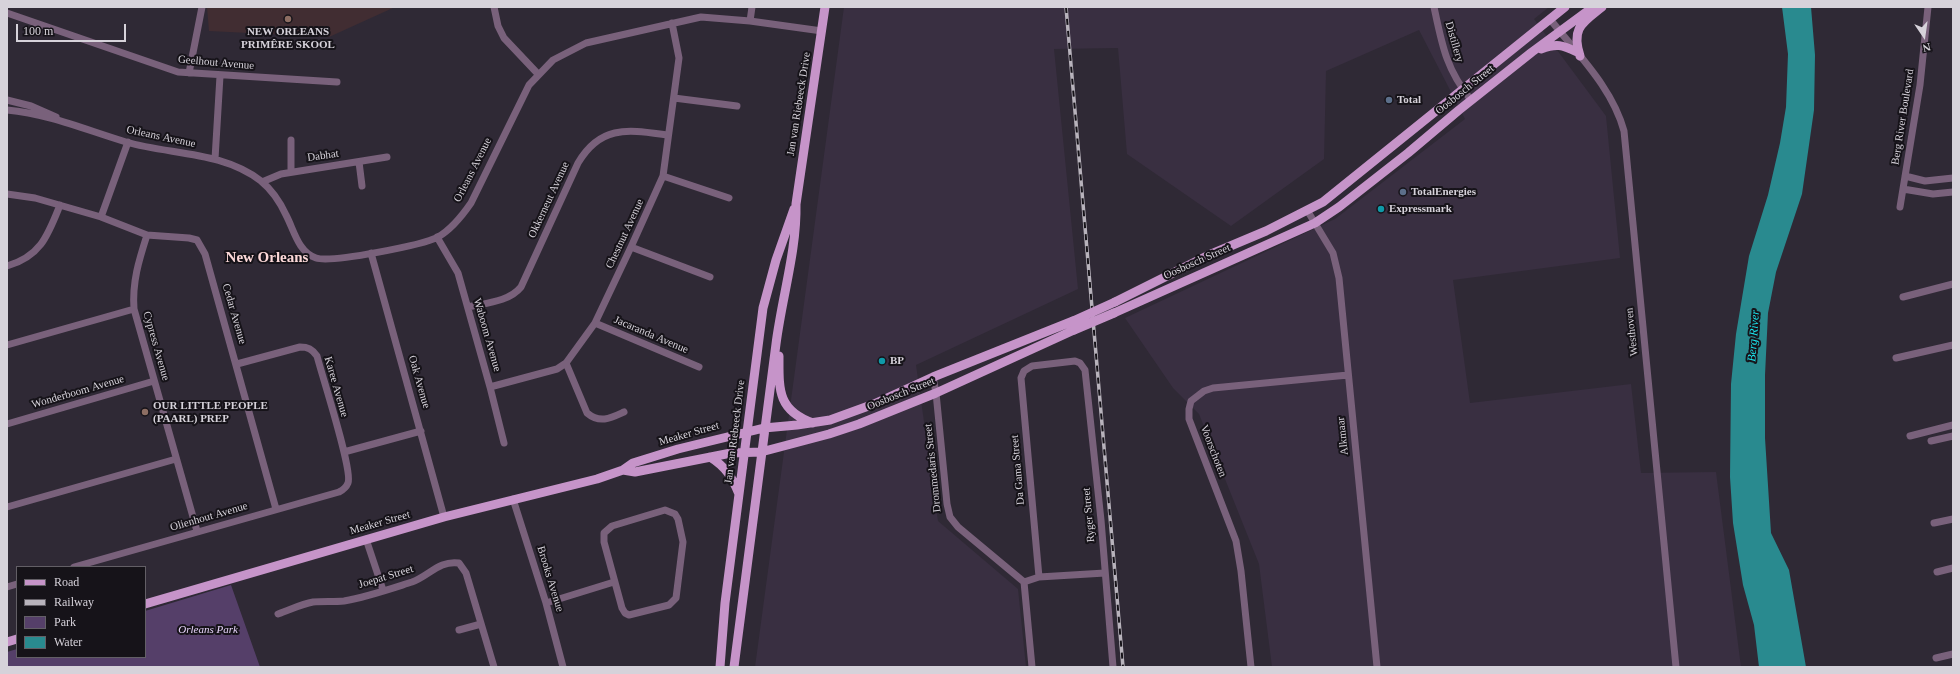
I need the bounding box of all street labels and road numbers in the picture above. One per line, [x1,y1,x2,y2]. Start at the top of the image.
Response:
street label: Distillery [1442,20,1466,64]
street label: Jan van Riebeeck Drive [784,51,814,157]
street label: Geelhout Avenue [177,53,255,73]
street label: Oosbosch Street [1433,62,1497,118]
street label: Berg River Boulevard [1889,68,1917,166]
street label: Orleans Avenue [125,123,197,151]
street label: Orleans Avenue [451,136,495,204]
street label: Dabhat [306,147,340,165]
street label: Okkerneut Avenue [526,160,572,240]
street label: Chestnut Avenue [603,197,647,271]
street label: Oosbosch Street [1162,241,1232,283]
street label: Cedar Avenue [219,282,249,346]
street label: Waboom Avenue [470,297,504,373]
street label: Westhoven [1623,307,1641,357]
street label: Cypress Avenue [140,310,172,382]
street label: Jacaranda Avenue [612,313,690,357]
street label: Oak Avenue [405,354,433,410]
street label: Karee Avenue [321,355,351,419]
street label: Wonderboom Avenue [30,372,126,412]
street label: Oosbosch Street [865,374,937,414]
street label: Jan van Riebeeck Drive [722,379,748,485]
street label: Alkmaar [1334,416,1352,456]
street label: Meaker Street [657,419,721,449]
street label: Drommedaris Street [922,423,944,513]
street label: Voorschoten [1197,423,1229,479]
street label: Da Gama Street [1008,434,1028,506]
street label: Ryger Street [1080,487,1098,543]
street label: Olienhout Avenue [169,500,249,534]
street label: Meaker Street [348,508,412,538]
street label: Brooks Avenue [534,545,566,613]
street label: Joepat Street [357,562,415,592]

